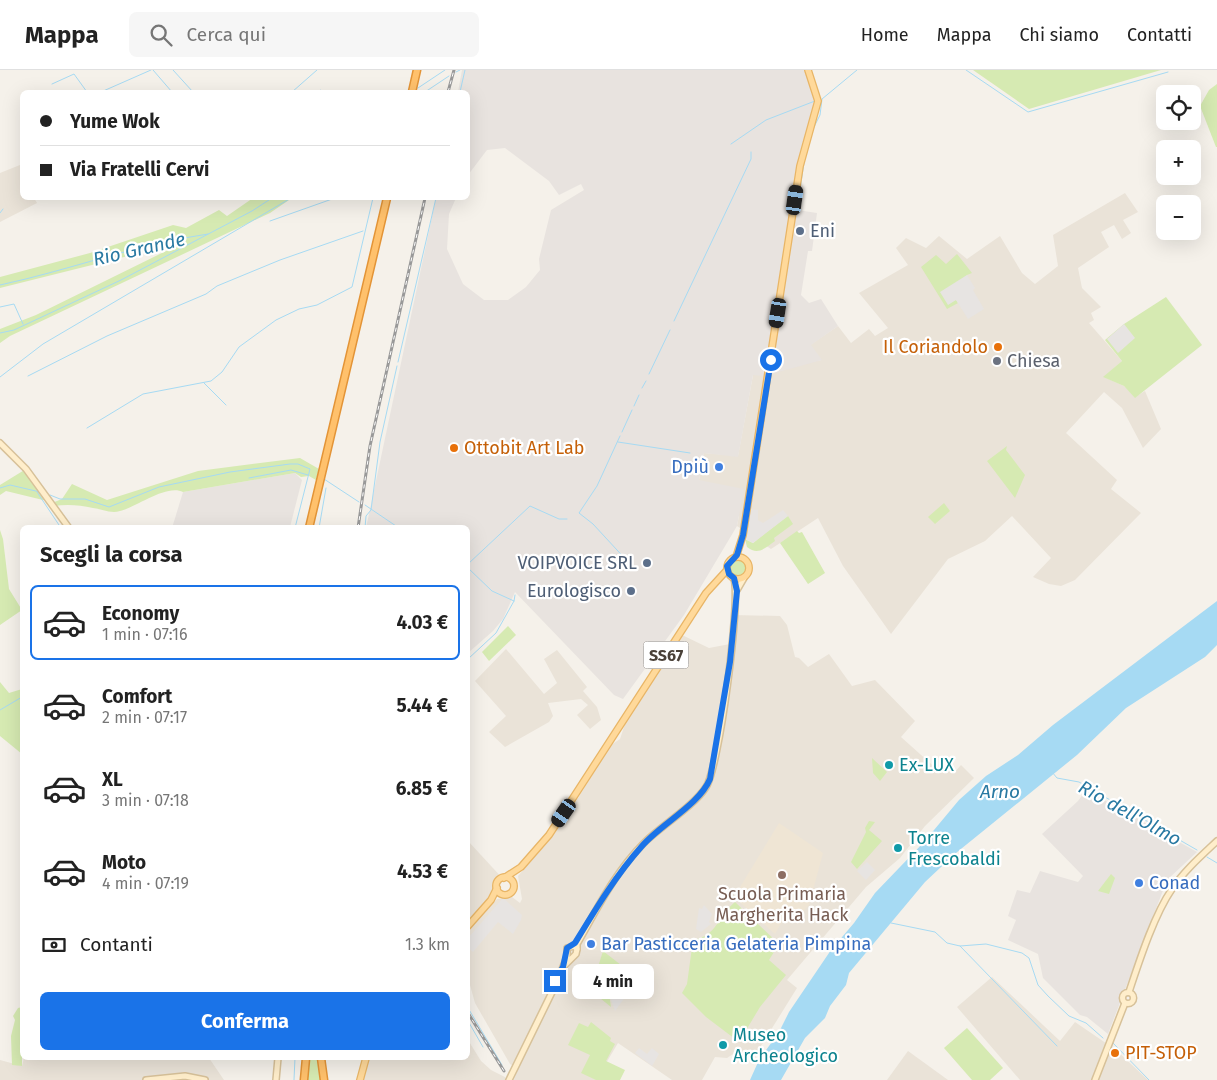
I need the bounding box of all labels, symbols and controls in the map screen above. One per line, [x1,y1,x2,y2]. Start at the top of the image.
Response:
search box [129,12,479,57]
text: Mappa [25,21,99,49]
icon: search [147,21,175,49]
text: Cerca qui [187,23,266,46]
text: Home [861,24,909,46]
text: Mappa [937,24,991,46]
text: Chi siamo [1019,24,1099,46]
text: Contatti [1127,24,1192,46]
map controls [1156,85,1201,240]
button: locate [1156,85,1201,130]
text: Yume Wok [70,110,160,133]
button: + [1156,140,1201,185]
text: Via Fratelli Cervi [70,158,209,181]
car [785,184,804,216]
button: − [1156,195,1201,240]
place label: Eni [810,220,835,242]
marker: Eni [794,225,806,237]
water label: Rio Grande [91,227,188,271]
car [768,297,787,329]
place label: Il Coriandolo [883,336,988,358]
marker: Il Coriandolo [992,341,1004,353]
route start [760,349,782,371]
place label: Chiesa [1007,350,1060,372]
marker: Chiesa [991,355,1003,367]
place label: Ottobit Art Lab [464,437,585,459]
marker: Ottobit Art Lab [448,442,460,454]
place label: Dpiù [671,456,709,478]
marker: Dpiù [713,461,725,473]
text: Scegli la corsa [40,541,183,568]
place label: VOIPVOICE SRL [517,552,637,574]
marker: VOIPVOICE SRL [641,557,653,569]
place label: Eurologisco [527,580,621,602]
marker: Eurologisco [625,585,637,597]
icon: car [42,600,87,645]
text: Economy [102,602,179,625]
text: 4.03 € [396,611,448,634]
text: 1 min · 07:16 [102,625,187,644]
road number: SS67 [644,642,688,668]
icon: car [42,683,87,728]
text: Comfort [102,685,172,708]
text: 5.44 € [396,694,448,717]
text: 2 min · 07:17 [102,708,187,727]
place label: Ex-LUX [899,754,954,776]
marker: Ex-LUX [883,759,895,771]
icon: car [42,766,87,811]
text: XL [102,768,123,791]
water label: Rio dell'Olmo [1075,775,1185,851]
text: 6.85 € [396,777,448,800]
water label: Arno [979,780,1020,803]
text: 3 min · 07:18 [102,791,189,810]
car [549,796,578,830]
place label: Torre Frescobaldi [908,827,1001,870]
marker: Torre Frescobaldi [892,842,904,854]
icon: car [42,849,87,894]
text: Moto [102,851,146,874]
text: 4.53 € [397,860,448,883]
marker: Scuola Primaria Margherita Hack [776,869,788,881]
place label: Conad [1149,872,1200,894]
text: 4 min · 07:19 [102,874,189,893]
marker: Conad [1133,877,1145,889]
place label: Scuola Primaria Margherita Hack [715,883,849,926]
icon: cash [40,931,68,959]
text: Contanti [80,933,153,956]
place label: Bar Pasticceria Gelateria Pimpina [601,933,871,955]
text: 1.3 km [405,935,450,954]
marker: Bar Pasticceria Gelateria Pimpina [585,938,597,950]
callout: 4 min [572,964,655,998]
route end [544,970,566,992]
text: 4 min [593,972,633,991]
button: Conferma [40,992,450,1050]
place label: Museo Archeologico [733,1024,838,1067]
marker: Museo Archeologico [717,1039,729,1051]
place label: PIT-STOP [1125,1042,1197,1064]
marker: PIT-STOP [1109,1047,1121,1059]

